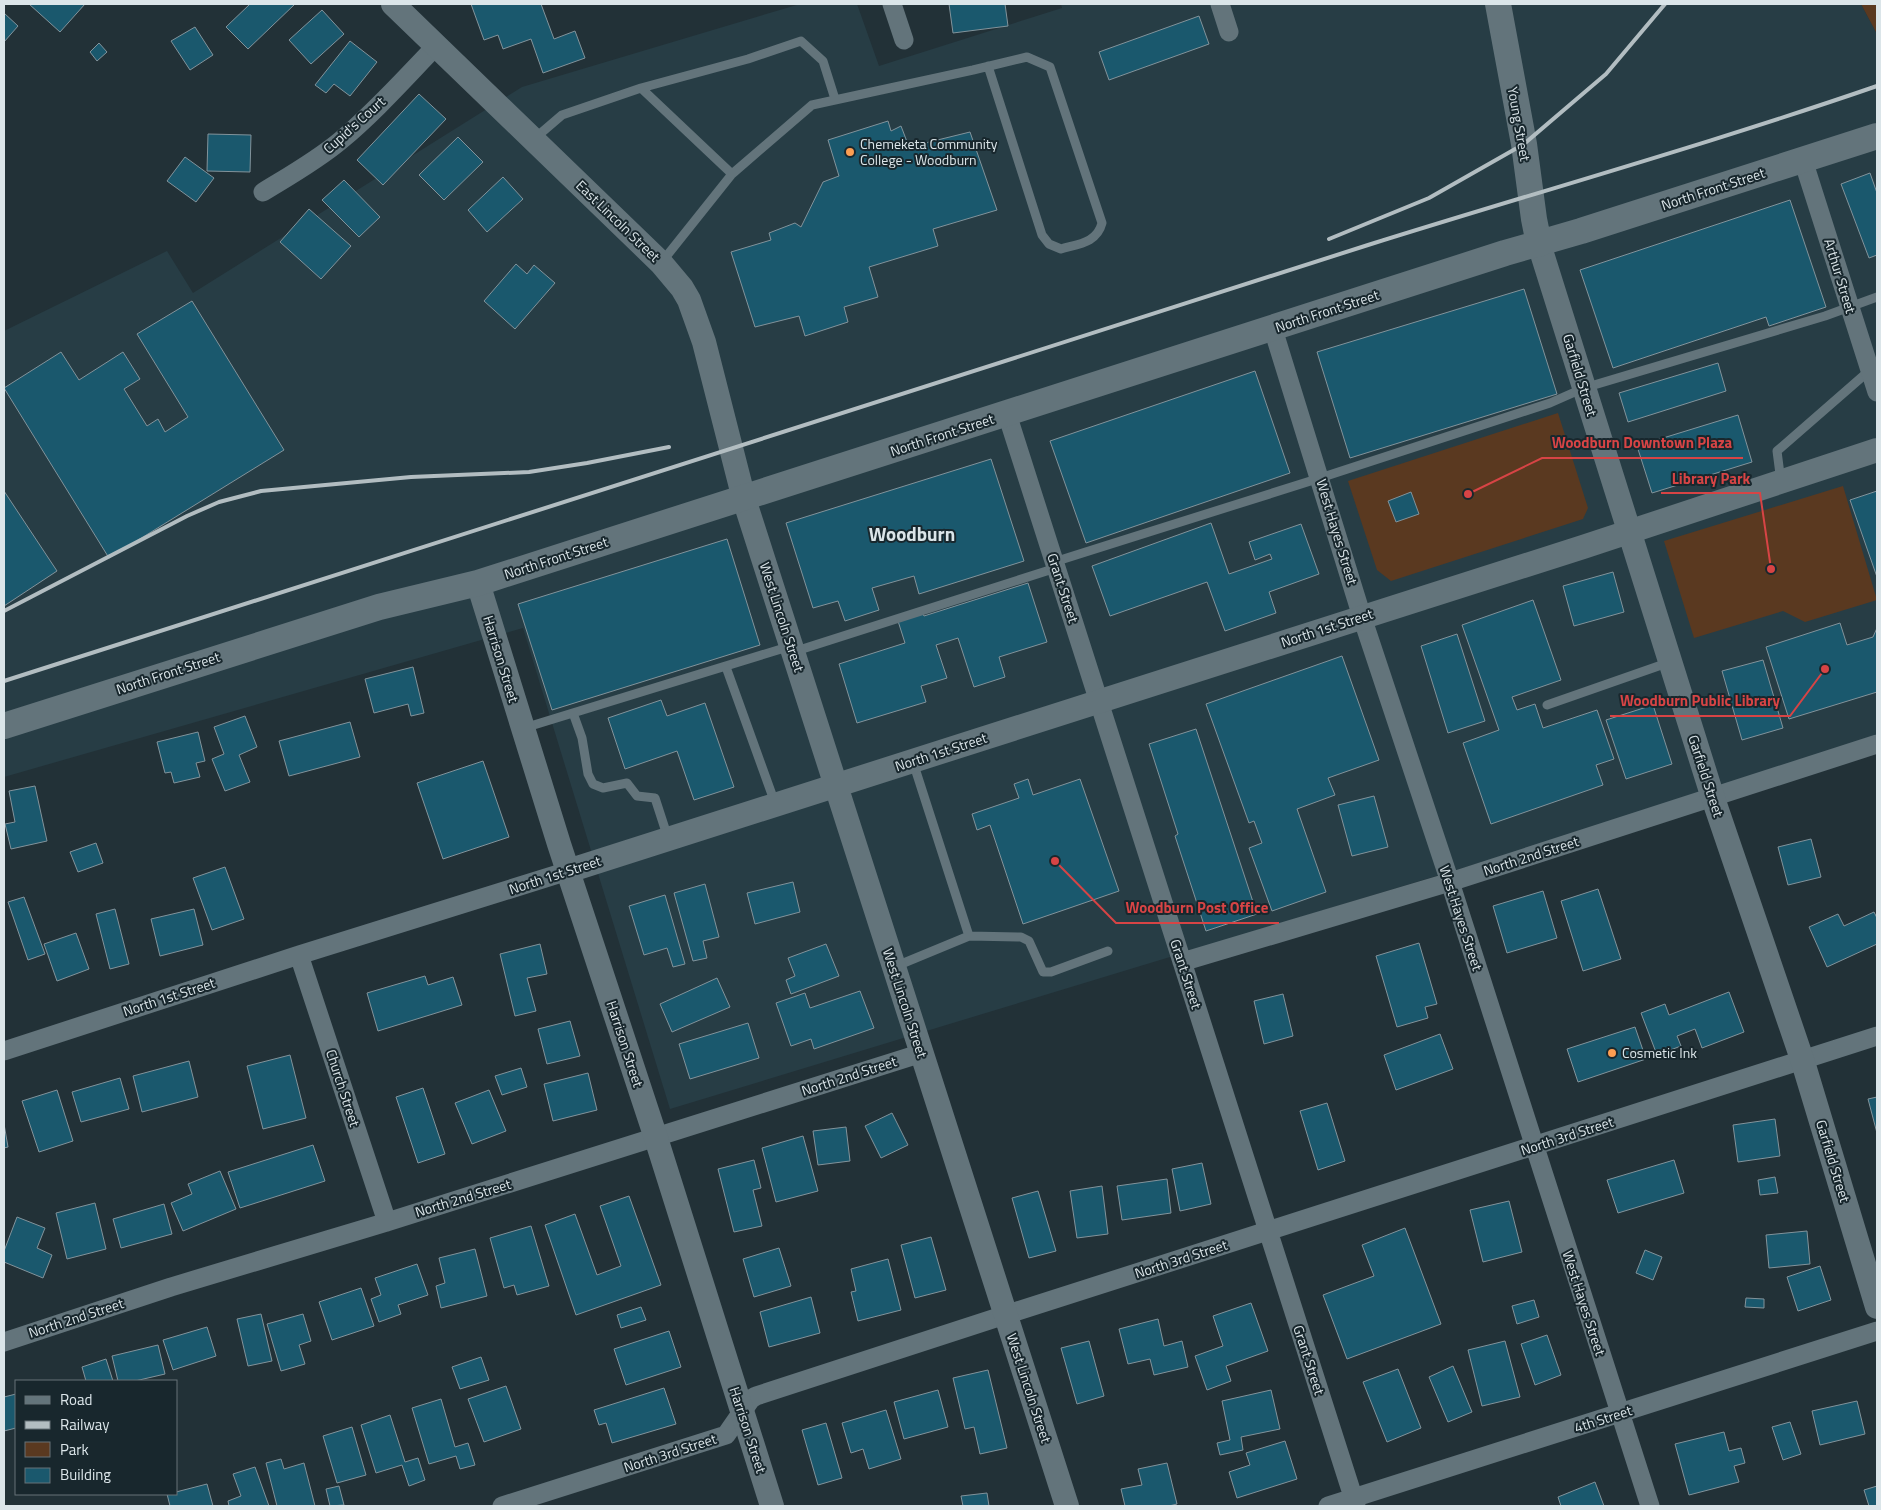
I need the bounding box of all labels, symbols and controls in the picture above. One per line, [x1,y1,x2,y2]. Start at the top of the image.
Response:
street label: Young Street [1503,85,1536,163]
street label: Cupid's Court [318,91,389,158]
place label: Chemeketa Community College - Woodburn [860,133,998,170]
marker: Chemeketa Community College - Woodburn [844,146,856,158]
street label: North Front Street [1658,162,1767,215]
street label: East Lincoln Street [572,175,665,266]
street label: Arthur Street [1819,236,1862,316]
street label: North Front Street [1272,284,1381,337]
street label: Garfield Street [1558,331,1603,419]
street label: North Front Street [887,408,996,461]
callout: Woodburn Downtown Plaza [1542,428,1743,458]
text: Woodburn Downtown Plaza [1552,431,1733,454]
callout: Library Park [1661,463,1760,493]
text: Library Park [1672,467,1751,490]
street label: West Hayes Street [1311,476,1364,587]
district label: Woodburn [869,519,955,548]
street label: North Front Street [501,531,610,584]
street label: Grant Street [1042,550,1085,625]
street label: West Lincoln Street [755,559,810,675]
street label: North 1st Street [1278,603,1376,652]
street label: Harrison Street [478,613,525,705]
street label: North Front Street [113,646,222,699]
callout: Woodburn Public Library [1610,686,1790,716]
text: Woodburn Public Library [1620,689,1781,712]
street label: North 1st Street [892,727,990,776]
street label: Garfield Street [1683,732,1730,820]
street label: North 2nd Street [1480,830,1581,881]
street label: North 1st Street [506,850,604,899]
street label: West Hayes Street [1435,863,1488,973]
callout: Woodburn Post Office [1116,893,1279,923]
text: Woodburn Post Office [1126,896,1269,919]
street label: Grant Street [1165,936,1208,1011]
street label: West Lincoln Street [878,945,933,1061]
street label: North 1st Street [120,972,218,1021]
street label: Harrison Street [602,998,649,1090]
place label: Cosmetic Ink [1622,1042,1697,1063]
street label: Church Street [321,1047,366,1129]
marker: Cosmetic Ink [1606,1047,1618,1059]
street label: North 2nd Street [798,1050,899,1101]
street label: North 3rd Street [1518,1111,1616,1160]
street label: Garfield Street [1811,1117,1856,1205]
street label: North 2nd Street [412,1173,513,1222]
street label: North 3rd Street [1132,1234,1230,1283]
street label: West Hayes Street [1558,1248,1611,1358]
street label: North 2nd Street [25,1292,126,1343]
street label: Grant Street [1288,1322,1331,1397]
street label: West Lincoln Street [1002,1330,1057,1446]
legend [15,1380,178,1495]
street label: Harrison Street [725,1384,772,1476]
text: Road [60,1388,92,1411]
street label: 4th Street [1571,1399,1634,1438]
text: Railway [60,1413,110,1436]
street label: North 3rd Street [621,1428,719,1477]
text: Park [60,1438,89,1461]
text: Building [60,1463,111,1486]

